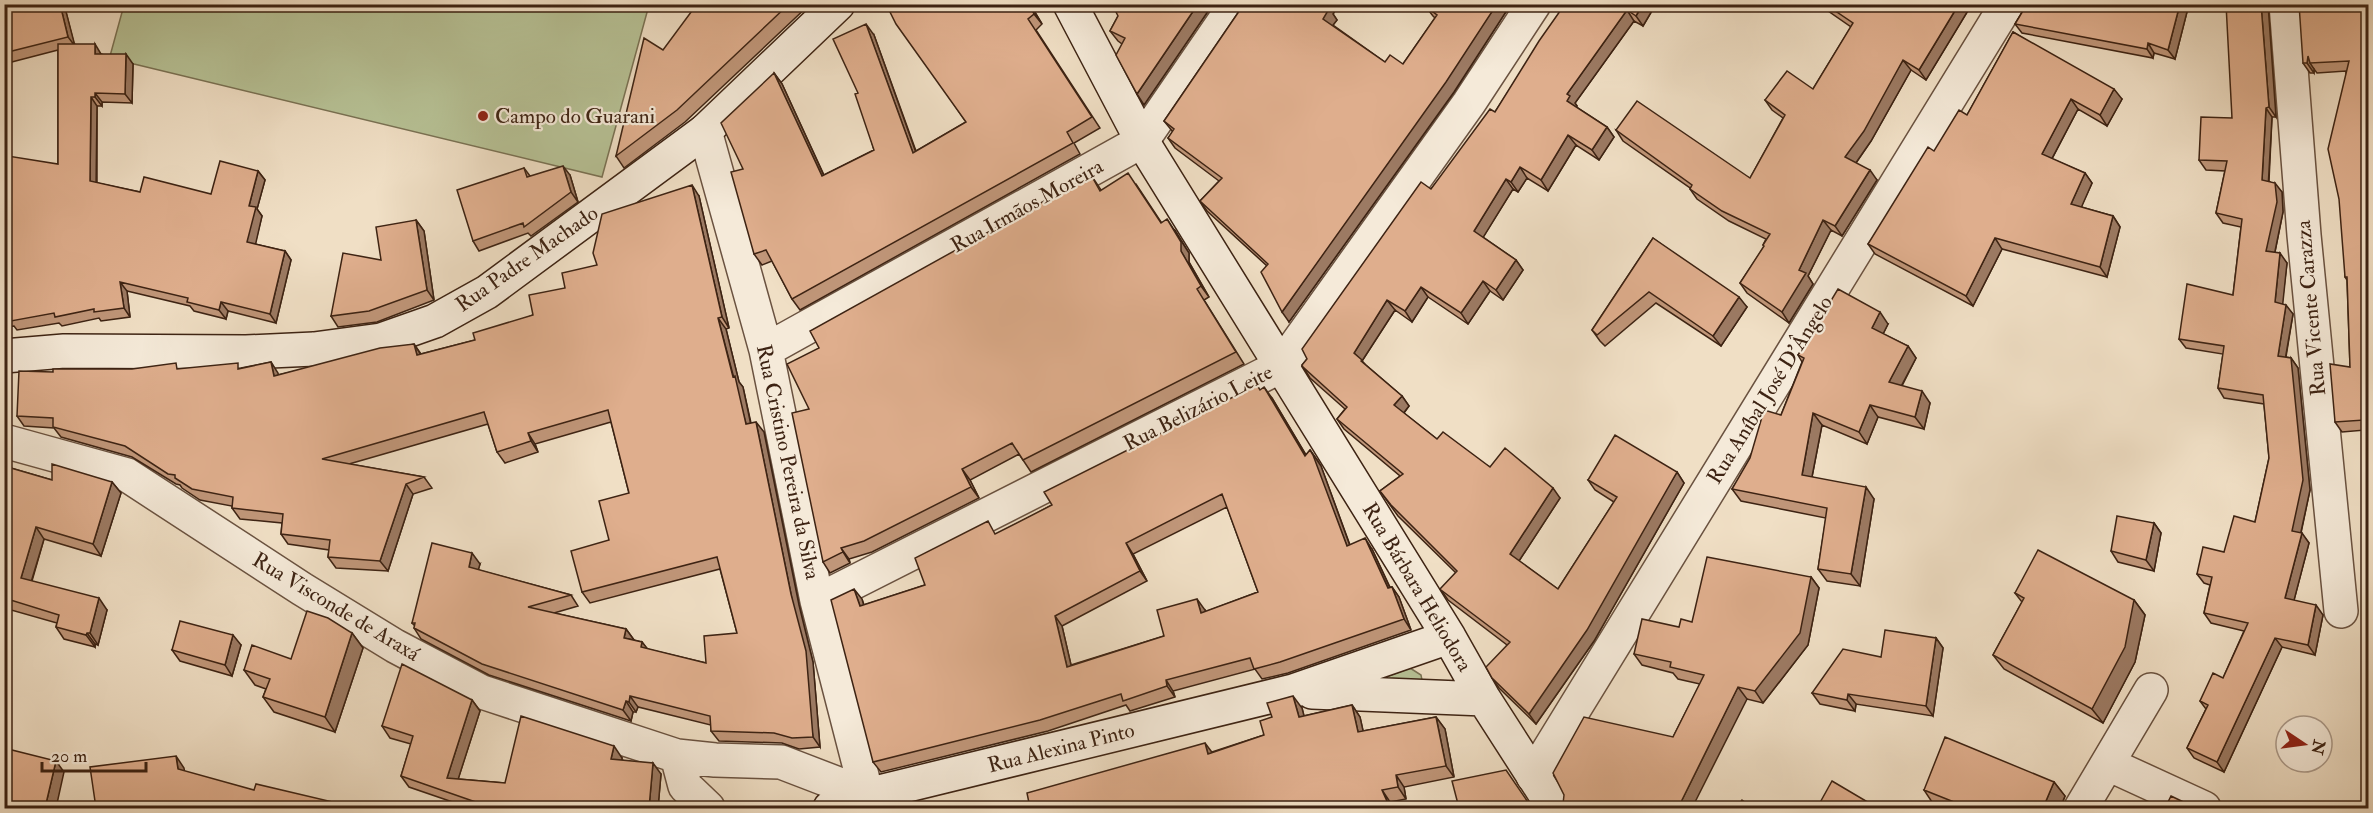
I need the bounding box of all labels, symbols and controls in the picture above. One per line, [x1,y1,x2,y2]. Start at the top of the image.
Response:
place label: Campo do Guarani [495,103,656,130]
marker: Campo do Guarani [476,109,490,123]
street label: Rua Irmãos Moreira [946,153,1108,259]
street label: Rua Padre Machado [451,200,603,318]
street label: Rua Vicente Carazza [2290,219,2332,397]
street label: Rua Aníbal José D'Ângelo [1701,291,1839,489]
street label: Rua Cristino Pereira da Silva [750,342,826,582]
street label: Rua Belizário Leite [1119,359,1277,457]
street label: Rua Bárbara Heliodora [1356,498,1478,677]
street label: Rua Visconde de Araxá [247,546,425,668]
north arrow [2274,714,2334,774]
street label: Rua Alexina Pinto [985,717,1137,779]
scale bar [42,735,146,773]
text: N [2306,737,2329,757]
text: 20 m [51,745,87,768]

